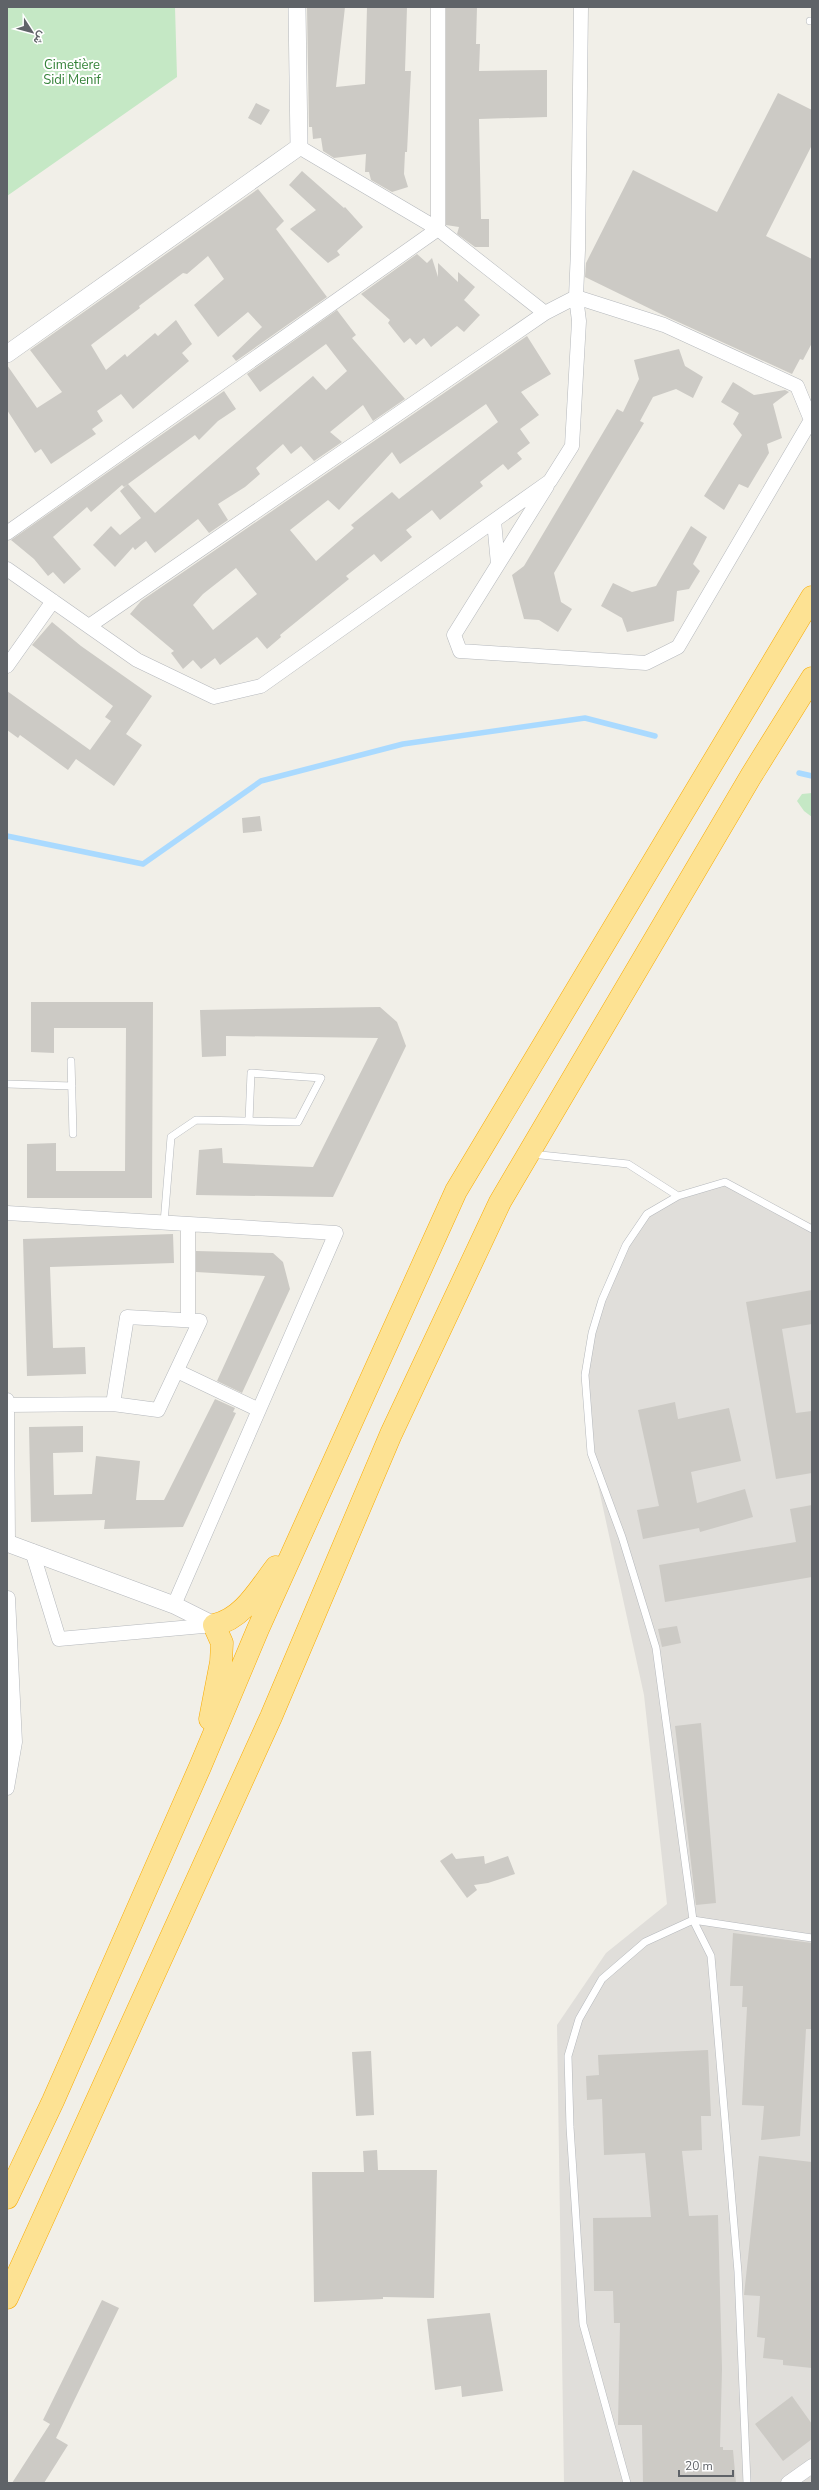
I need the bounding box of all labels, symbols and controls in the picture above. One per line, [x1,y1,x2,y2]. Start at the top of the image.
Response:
north arrow [12,12,52,52]
text: ش [30,28,50,47]
park label: Cimetière Sidi Menif [43,56,102,89]
scale bar [679,2452,733,2478]
text: 20 m [685,2458,713,2474]

